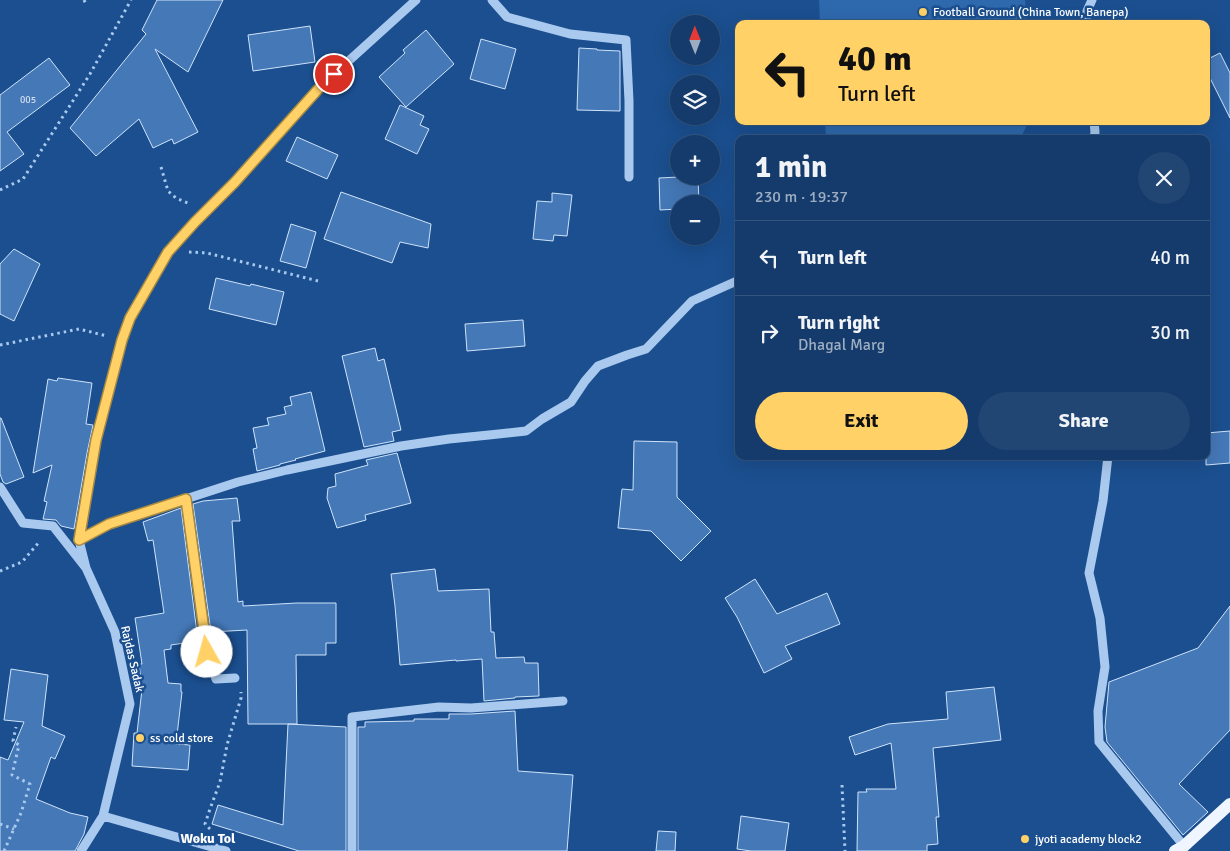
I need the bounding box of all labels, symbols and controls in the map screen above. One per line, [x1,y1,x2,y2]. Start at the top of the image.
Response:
place label: Football Ground (China Town, Banepa) [933,5,1128,20]
marker: Football Ground (China Town, Banepa) [917,6,929,18]
north arrow [670,15,720,65]
map controls [670,15,720,245]
text: 40 m [838,37,912,80]
icon: left [755,40,820,105]
pin [313,53,355,95]
icon: arrive [320,60,348,88]
button: layers [670,75,720,125]
text: Turn left [838,80,916,107]
house number: 005 [20,94,36,106]
button: + [670,135,720,185]
text: 1 min [755,149,827,186]
button: close [1138,152,1190,204]
text: 230 m · 19:37 [755,187,848,207]
button: − [670,195,720,245]
icon: left [755,244,783,272]
text: Turn left [798,246,867,270]
text: 40 m [1150,246,1190,270]
text: Turn right [798,311,880,335]
icon: right [755,319,783,347]
text: 30 m [1150,321,1190,345]
text: Dhagal Marg [798,335,885,355]
button: Exit [755,392,968,450]
button: Share [978,392,1190,450]
street label: Rajdas Sadak [117,624,147,694]
position arrow [180,625,232,677]
place label: ss cold store [150,731,213,746]
marker: ss cold store [134,732,146,744]
district label: Woku Tol [181,830,236,847]
place label: jyoti academy block2 [1035,832,1142,847]
marker: jyoti academy block2 [1019,833,1031,845]

